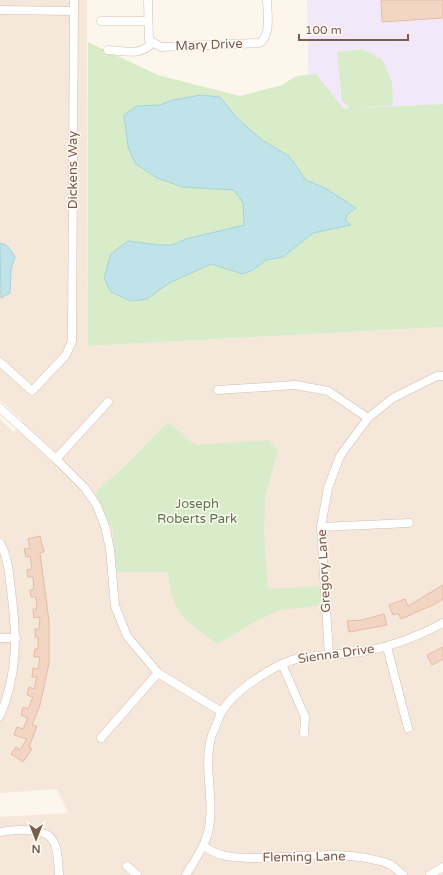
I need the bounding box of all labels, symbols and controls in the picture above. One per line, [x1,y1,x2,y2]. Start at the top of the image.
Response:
scale bar [299,16,408,42]
text: 100 m [305,23,342,37]
street label: Mary Drive [175,36,243,54]
street label: Dickens Way [65,131,81,209]
park label: Joseph Roberts Park [157,496,237,527]
street label: Gregory Lane [314,529,334,613]
street label: Sienna Drive [297,641,375,667]
north arrow [16,819,56,859]
text: N [32,842,40,855]
street label: Fleming Lane [262,848,346,866]

